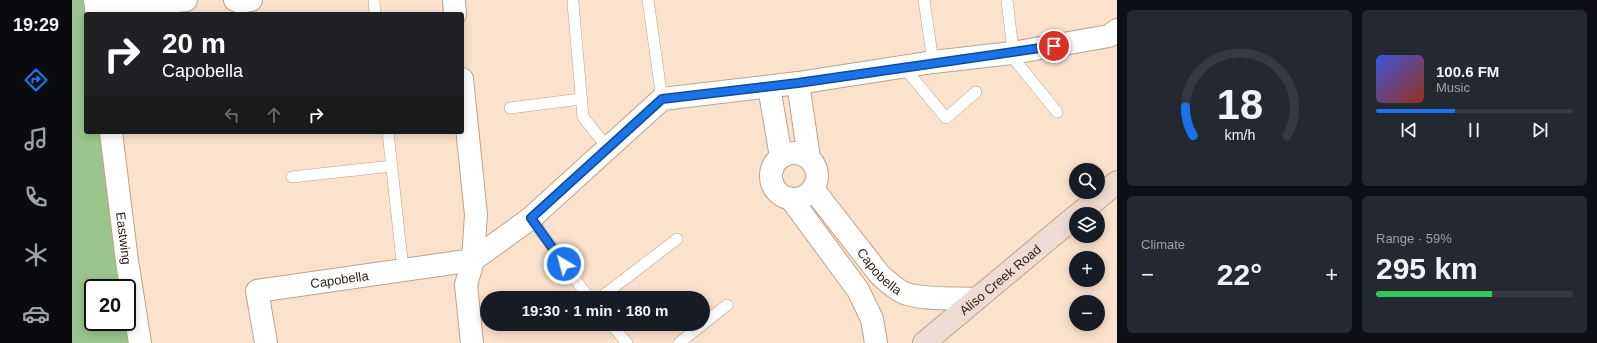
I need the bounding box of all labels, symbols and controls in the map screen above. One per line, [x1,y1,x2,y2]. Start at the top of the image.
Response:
text: 19:29 [13,15,59,35]
icon: right [96,28,148,80]
text: 20 m [162,28,226,59]
pin [1037,29,1071,63]
icon: arrive [1043,35,1065,57]
text: Capobella [162,61,243,81]
text: 100.6 FM [1436,63,1499,80]
icon: directions [22,66,50,94]
text: Music [1436,80,1470,95]
text: 18 [1216,81,1263,128]
icon: left [221,104,243,126]
icon: ahead [263,104,285,126]
icon: right [305,104,327,126]
icon: previous [1398,119,1420,141]
icon: pause [1463,119,1485,141]
icon: next [1529,119,1551,141]
icon: music [22,125,50,153]
text: km/h [1224,126,1255,142]
map controls [1069,163,1105,331]
button: search [1069,163,1105,199]
icon: phone [22,183,50,211]
button: layers [1069,207,1105,243]
street label: Eastwing [113,211,134,265]
text: Range · 59% [1376,231,1452,246]
text: Climate [1141,237,1185,252]
icon: climate [22,241,50,269]
street label: Aliso Creek Road [957,242,1044,318]
position arrow [543,243,585,285]
street label: Capobella [854,245,905,298]
button: + [1069,251,1105,287]
text: 295 km [1376,252,1478,285]
text: 22° [1217,258,1262,291]
text: − [1141,262,1154,287]
text: + [1325,262,1338,287]
street label: Capobella [309,268,370,291]
speed limit sign: 20 [84,279,136,331]
button: − [1069,295,1105,331]
icon: car [22,300,50,328]
text: 19:30 · 1 min · 180 m [522,302,668,319]

